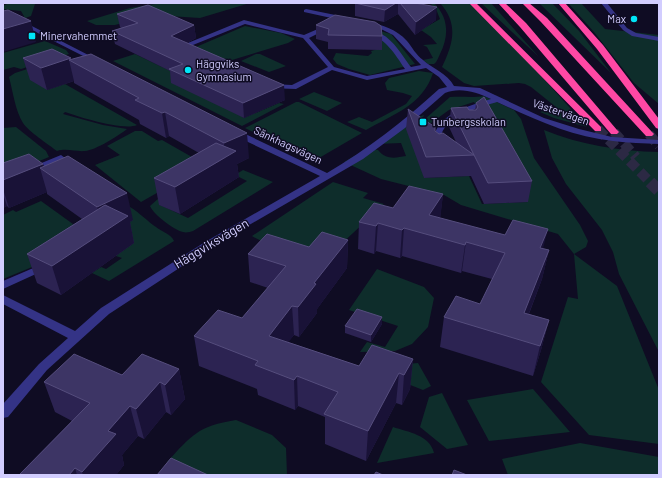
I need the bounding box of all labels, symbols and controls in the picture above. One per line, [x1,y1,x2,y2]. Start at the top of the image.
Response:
place label: Max [607,12,626,25]
marker: Max [629,14,639,24]
place label: Minervahemmet [40,29,117,42]
marker: Minervahemmet [27,31,37,41]
place label: Häggviks Gymnasium [196,57,252,83]
marker: Häggviks Gymnasium [183,65,193,75]
street label: Västervägen [531,96,591,127]
place label: Tunbergsskolan [431,115,506,128]
marker: Tunbergsskolan [418,117,428,127]
street label: Sänkhagsvägen [252,123,325,166]
street label: Häggviksvägen [171,214,251,272]

